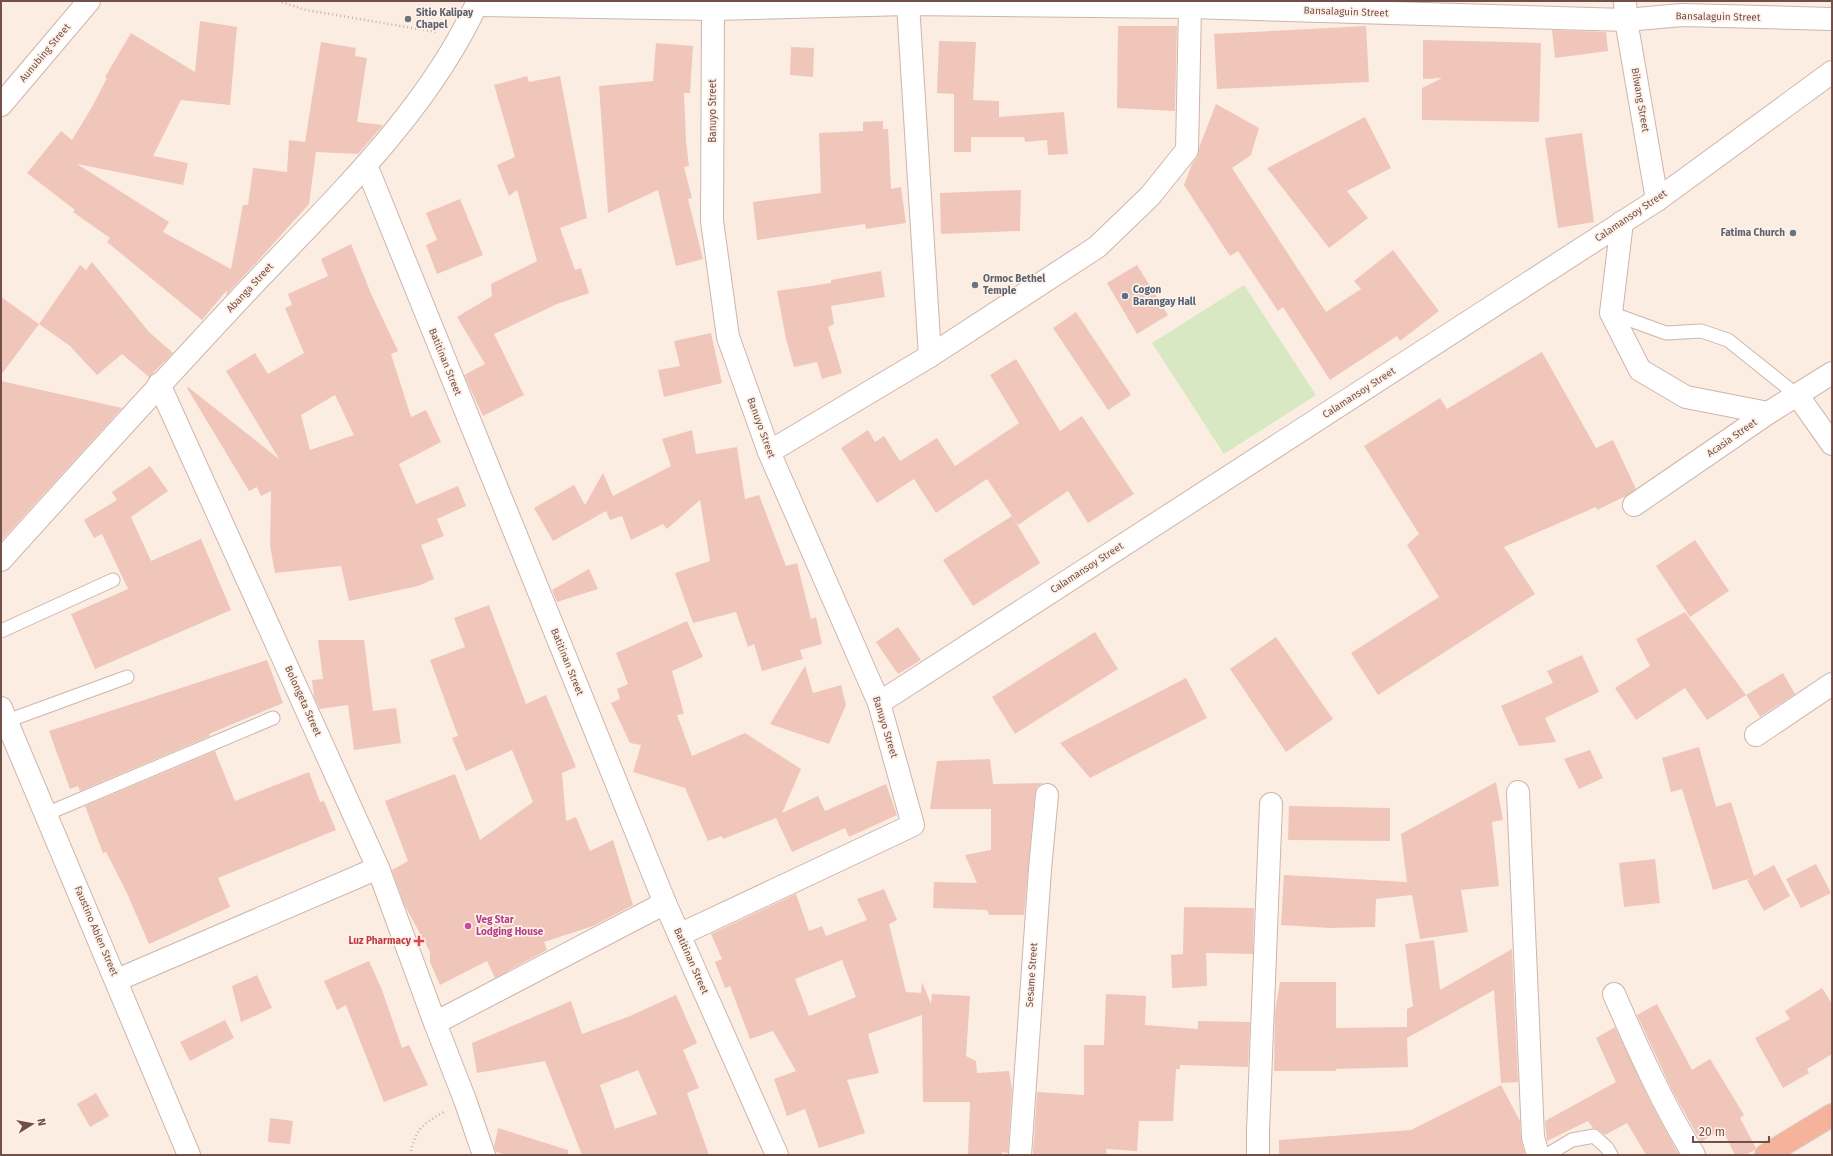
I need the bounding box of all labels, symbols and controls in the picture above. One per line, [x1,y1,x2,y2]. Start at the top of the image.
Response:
street label: Bansalaguin Street [1303,5,1389,19]
place label: Sitio Kalipay Chapel [416,7,474,31]
street label: Bansalaguin Street [1675,10,1761,24]
marker: Sitio Kalipay Chapel [403,14,413,24]
street label: Aunubing Street [17,21,73,85]
street label: Bilwang Street [1628,67,1652,134]
street label: Banuyo Street [707,79,719,143]
street label: Calamansoy Street [1593,187,1670,245]
place label: Fatima Church [1721,227,1785,239]
marker: Fatima Church [1788,228,1798,238]
street label: Abanga Street [224,261,276,315]
place label: Ormoc Bethel Temple [983,273,1045,297]
marker: Ormoc Bethel Temple [970,280,980,290]
place label: Cogon Barangay Hall [1133,284,1196,308]
marker: Cogon Barangay Hall [1120,291,1130,301]
street label: Batitinan Street [426,327,464,398]
street label: Calamansoy Street [1320,365,1398,421]
street label: Banuyo Street [744,396,778,460]
street label: Acasia Street [1705,416,1760,460]
street label: Calamansoy Street [1048,540,1126,596]
street label: Batitinan Street [548,627,586,698]
street label: Bolongeta Street [282,664,324,738]
street label: Banuyo Street [870,695,900,760]
street label: Faustino Ablen Street [72,884,121,978]
place label: Veg Star Lodging House [475,914,544,938]
marker: Veg Star Lodging House [463,921,473,931]
street label: Batitinan Street [671,926,711,996]
place label: Luz Pharmacy [348,935,412,947]
marker: Luz Pharmacy [414,936,424,946]
street label: Sesame Street [1024,942,1040,1008]
north arrow [12,1104,52,1144]
text: N [34,1117,48,1127]
scale bar [1693,1118,1769,1144]
text: 20 m [1699,1125,1725,1139]

